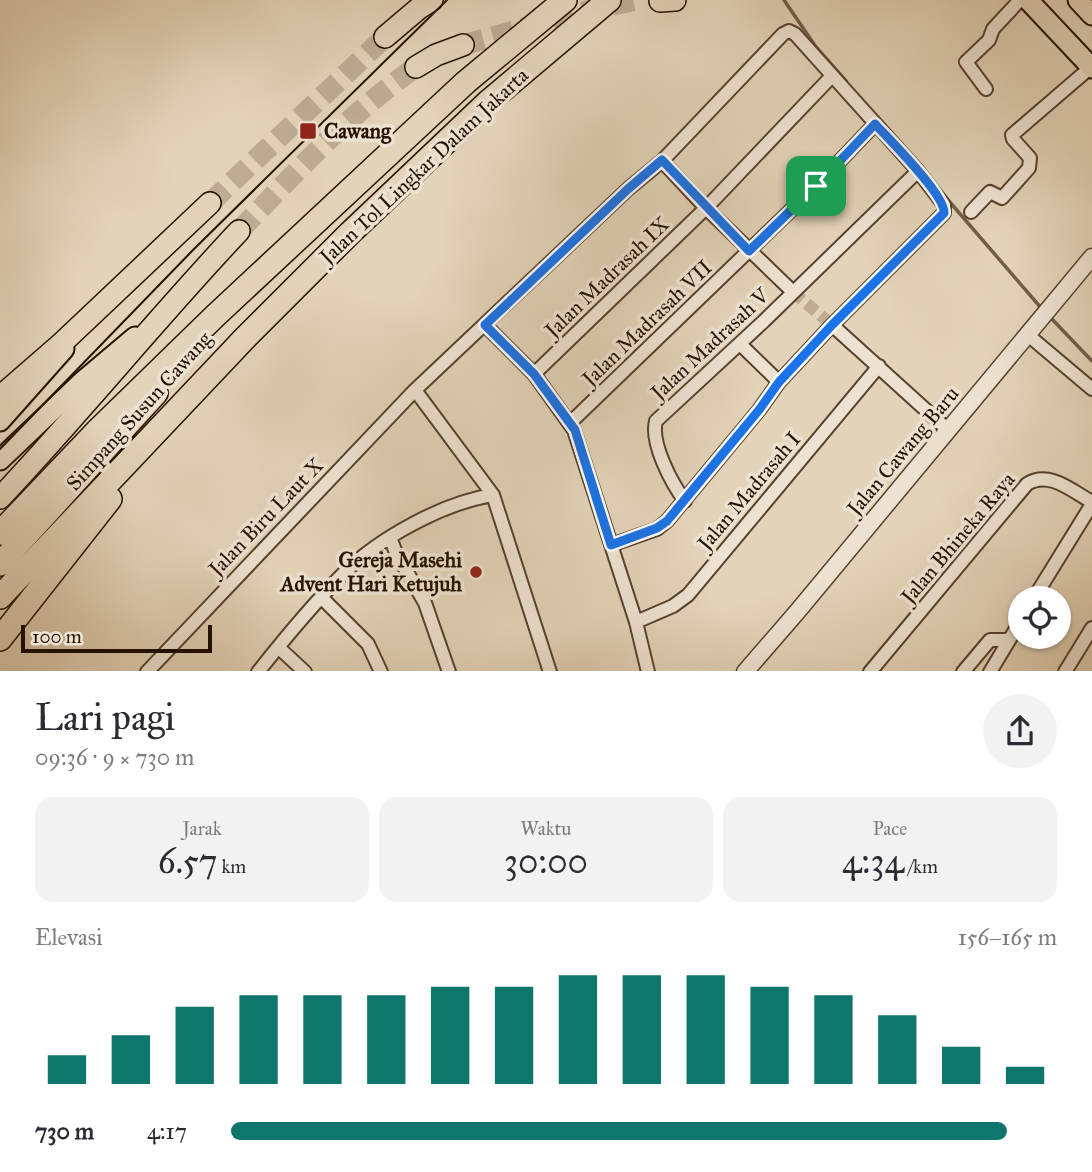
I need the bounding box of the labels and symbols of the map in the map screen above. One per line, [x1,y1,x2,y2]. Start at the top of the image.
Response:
street label: Jalan Tol Lingkar Dalam Jakarta [313,62,534,271]
place label: Cawang [324,118,392,144]
marker: Cawang [298,121,318,141]
pin [786,156,846,216]
street label: Jalan Madrasah IX [538,211,675,344]
street label: Jalan Madrasah VII [577,255,717,391]
street label: Jalan Madrasah V [646,283,774,405]
street label: Simpang Susun Cawang [61,326,217,496]
street label: Jalan Cawang Baru [840,381,965,522]
street label: Jalan Madrasah I [691,426,806,557]
street label: Jalan Biru Laut X [202,452,329,583]
street label: Jalan Bhineka Raya [894,467,1021,611]
place label: Gereja Masehi Advent Hari Ketujuh [278,547,462,597]
marker: Gereja Masehi Advent Hari Ketujuh [468,564,484,580]
scale bar [21,622,212,654]

